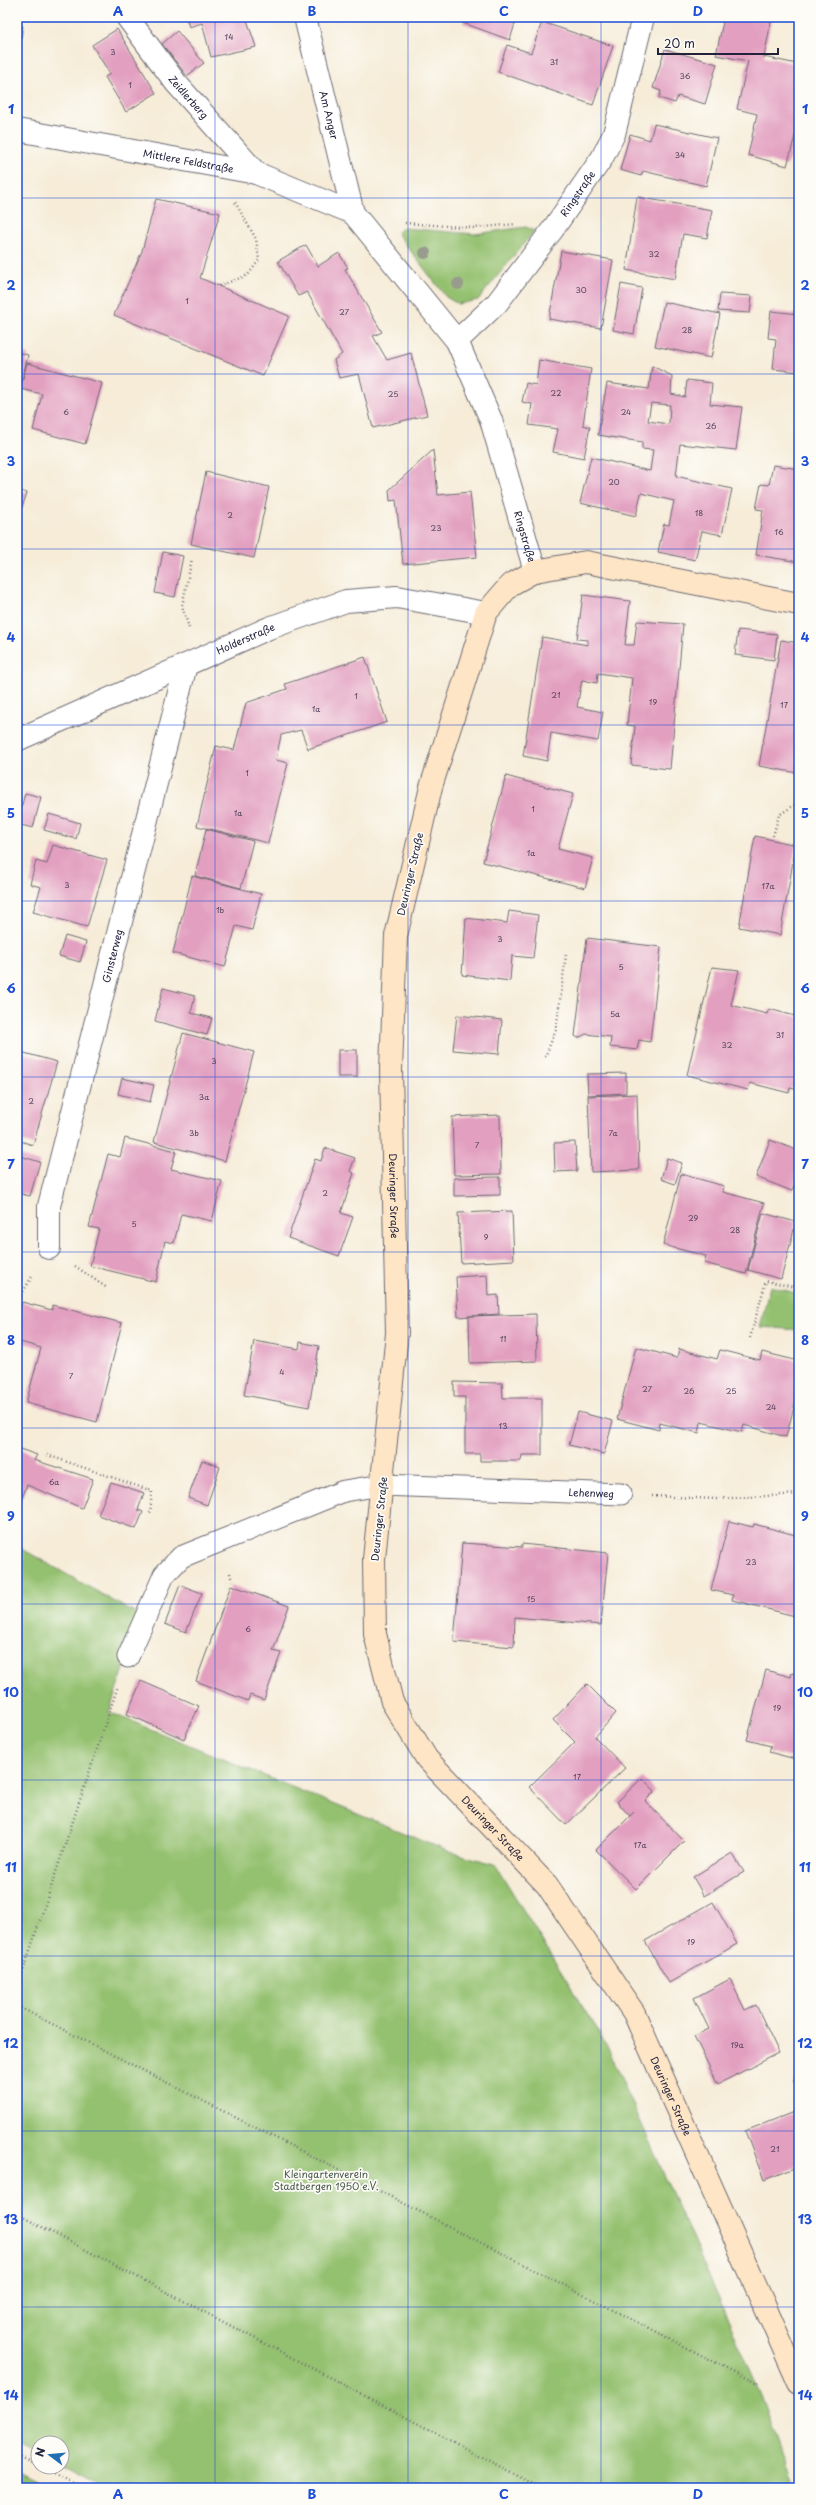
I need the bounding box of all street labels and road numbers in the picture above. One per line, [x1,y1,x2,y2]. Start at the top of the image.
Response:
street label: Zeidlerberg [166,72,212,122]
street label: Am Anger [316,89,343,141]
street label: Mittlere Feldstraße [142,145,235,176]
street label: Ringstraße [556,167,598,219]
street label: Ringstraße [511,509,540,564]
street label: Holderstraße [214,619,276,658]
street label: Deuringer Straße [393,831,426,917]
street label: Ginsterweg [98,927,126,984]
street label: Deuringer Straße [386,1153,403,1239]
street label: Deuringer Straße [367,1476,390,1562]
street label: Lehenweg [568,1484,614,1501]
street label: Deuringer Straße [459,1792,528,1864]
street label: Deuringer Straße [647,2054,696,2138]

